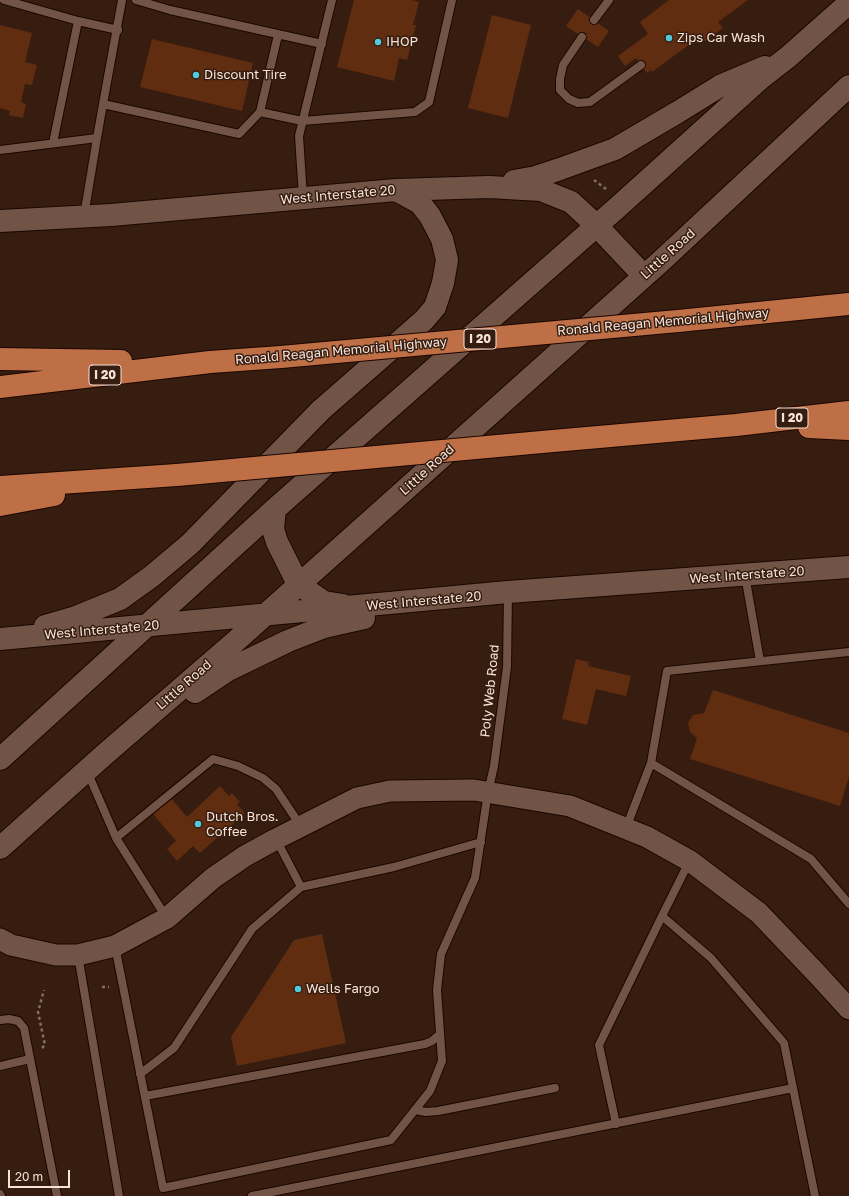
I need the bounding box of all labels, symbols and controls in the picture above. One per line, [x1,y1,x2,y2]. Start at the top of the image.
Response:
place label: Zips Car Wash [677,30,765,46]
marker: Zips Car Wash [664,33,674,43]
place label: IHOP [386,34,418,50]
marker: IHOP [373,37,383,47]
place label: Discount Tire [204,67,287,83]
marker: Discount Tire [191,70,201,80]
street label: West Interstate 20 [280,182,396,208]
street label: Little Road [638,226,698,282]
street label: Ronald Reagan Memorial Highway [556,305,770,339]
road number: I 20 [464,329,496,349]
street label: Ronald Reagan Memorial Highway [234,334,448,368]
road number: I 20 [89,365,121,385]
road number: I 20 [776,408,808,428]
street label: Little Road [397,442,457,498]
street label: West Interstate 20 [689,563,805,587]
street label: West Interstate 20 [366,588,482,614]
street label: West Interstate 20 [44,617,160,643]
street label: Poly Web Road [477,644,503,738]
street label: Little Road [153,657,215,713]
place label: Dutch Bros. Coffee [206,809,279,840]
marker: Dutch Bros. Coffee [193,819,203,829]
place label: Wells Fargo [306,981,380,997]
marker: Wells Fargo [293,984,303,994]
scale bar [10,1162,72,1188]
text: 20 m [15,1169,43,1184]

